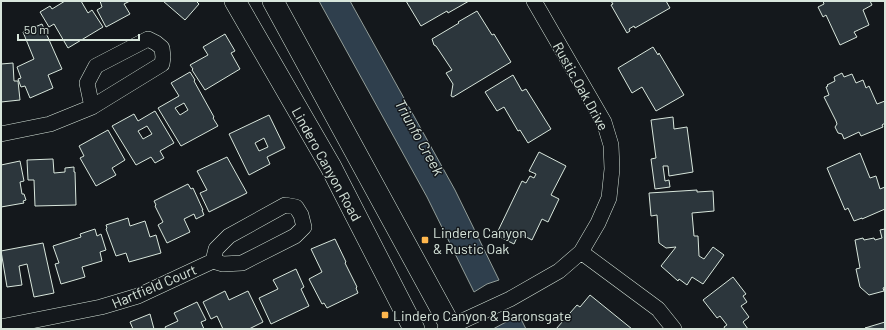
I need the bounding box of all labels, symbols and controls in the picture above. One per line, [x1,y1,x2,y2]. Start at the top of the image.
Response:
scale bar [18,16,139,42]
text: 50 m [24,22,49,36]
street label: Rustic Oak Drive [550,39,612,133]
water label: Triunfo Creek [392,96,449,179]
street label: Lindero Canyon Road [289,104,365,224]
place label: Lindero Canyon & Rustic Oak [433,224,527,257]
marker: Lindero Canyon & Rustic Oak [420,235,430,245]
street label: Hartfield Court [109,261,199,311]
place label: Lindero Canyon & Baronsgate [393,307,571,324]
marker: Lindero Canyon & Baronsgate [380,310,390,320]

